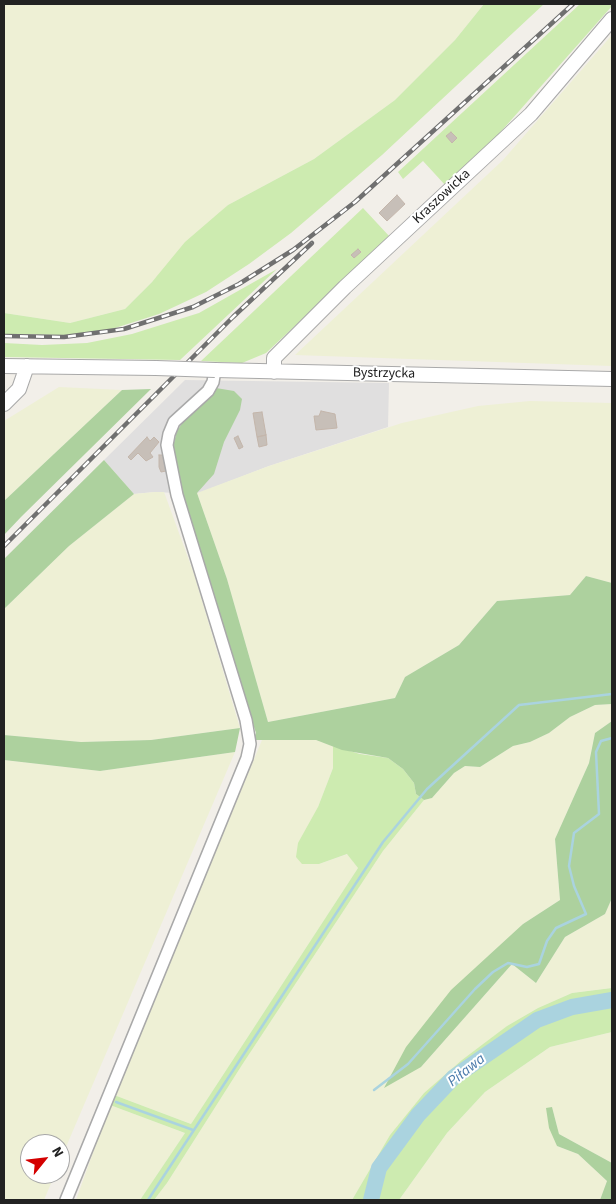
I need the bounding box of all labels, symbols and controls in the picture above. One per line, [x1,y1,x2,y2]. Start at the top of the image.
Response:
street label: Kraszowicka [410,166,474,228]
street label: Bystrzycka [353,365,415,383]
water label: Piława [445,1051,489,1091]
north arrow [20,1134,70,1184]
text: N [46,1143,68,1161]

